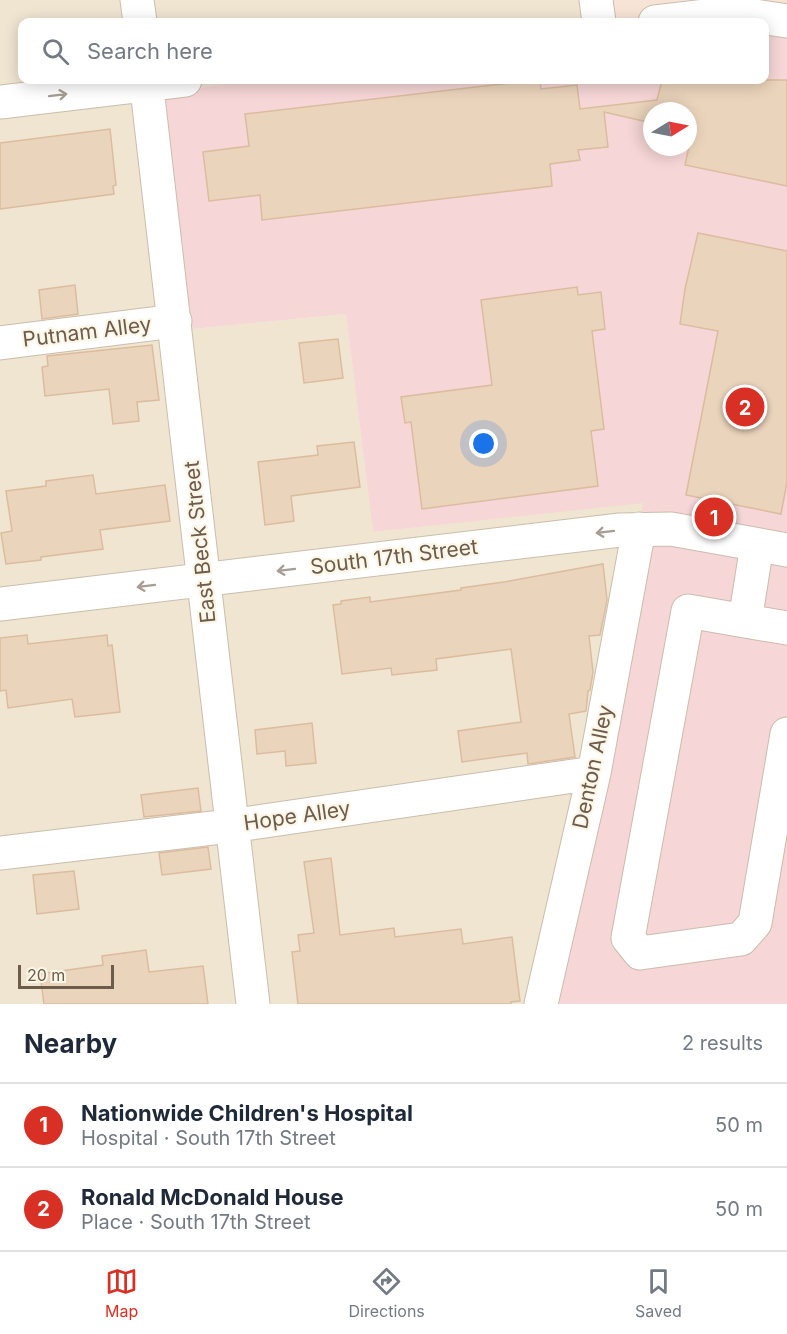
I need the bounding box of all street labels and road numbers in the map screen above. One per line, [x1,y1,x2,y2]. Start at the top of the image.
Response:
street label: Putnam Alley [21,311,153,352]
street label: East Beck Street [179,460,220,624]
street label: South 17th Street [309,534,479,579]
street label: Denton Alley [567,703,618,831]
street label: Hope Alley [242,796,352,835]

